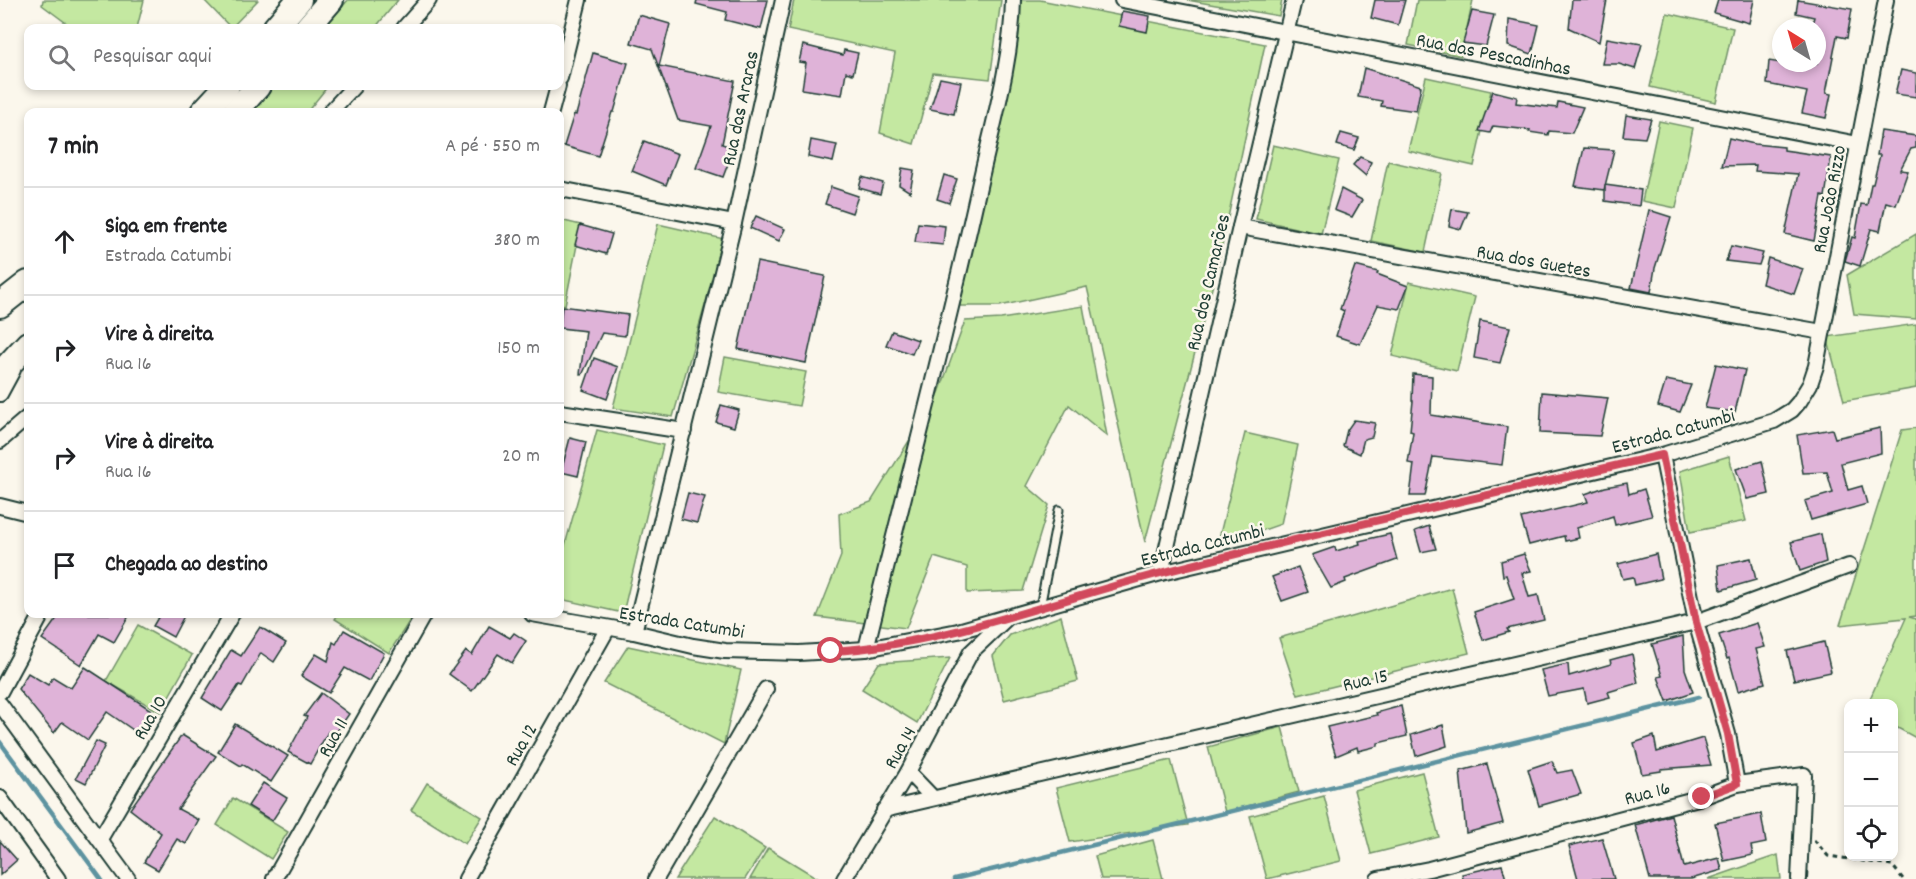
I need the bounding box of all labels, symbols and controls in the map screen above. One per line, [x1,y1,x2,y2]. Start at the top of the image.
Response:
north arrow [1772,18,1826,72]
search box [24,24,564,90]
street label: Rua das Pescadinhas [1414,27,1573,85]
icon: search [45,41,78,74]
text: Pesquisar aqui [93,42,212,73]
street label: Rua das Araras [716,48,768,169]
text: 7 min [48,129,99,166]
text: A pé · 550 m [445,133,540,161]
street label: Rua João Rizzo [1807,143,1855,256]
text: Siga em frente [105,212,227,243]
street label: Rua dos Camarões [1181,212,1239,354]
icon: ahead [48,225,81,258]
text: 380 m [494,227,540,255]
street label: Rua dos Guetes [1474,239,1593,287]
text: Estrada Catumbi [105,243,231,271]
text: Vire à direita [105,320,213,351]
icon: right [48,333,81,366]
text: 150 m [497,335,540,363]
text: Rua 16 [105,351,152,379]
street label: Estrada Catumbi [1609,403,1739,463]
text: Vire à direita [105,428,213,459]
icon: right [48,441,81,474]
text: 20 m [502,443,540,471]
text: Rua 16 [105,459,152,487]
street label: Estrada Catumbi [1138,518,1268,576]
icon: arrive [48,549,81,582]
text: Chegada ao destino [105,550,268,581]
street label: Estrada Catumbi [617,600,746,648]
route start [817,637,843,663]
street label: Rua 15 [1340,663,1391,701]
street label: Rua 10 [128,691,176,746]
map controls [1844,699,1898,861]
button: + [1844,699,1898,753]
street label: Rua 11 [312,714,357,763]
street label: Rua 12 [499,719,546,772]
street label: Rua 14 [878,722,925,775]
button: − [1844,753,1898,807]
street label: Rua 16 [1622,775,1674,814]
route end [1688,783,1714,809]
button: locate [1844,807,1898,861]

